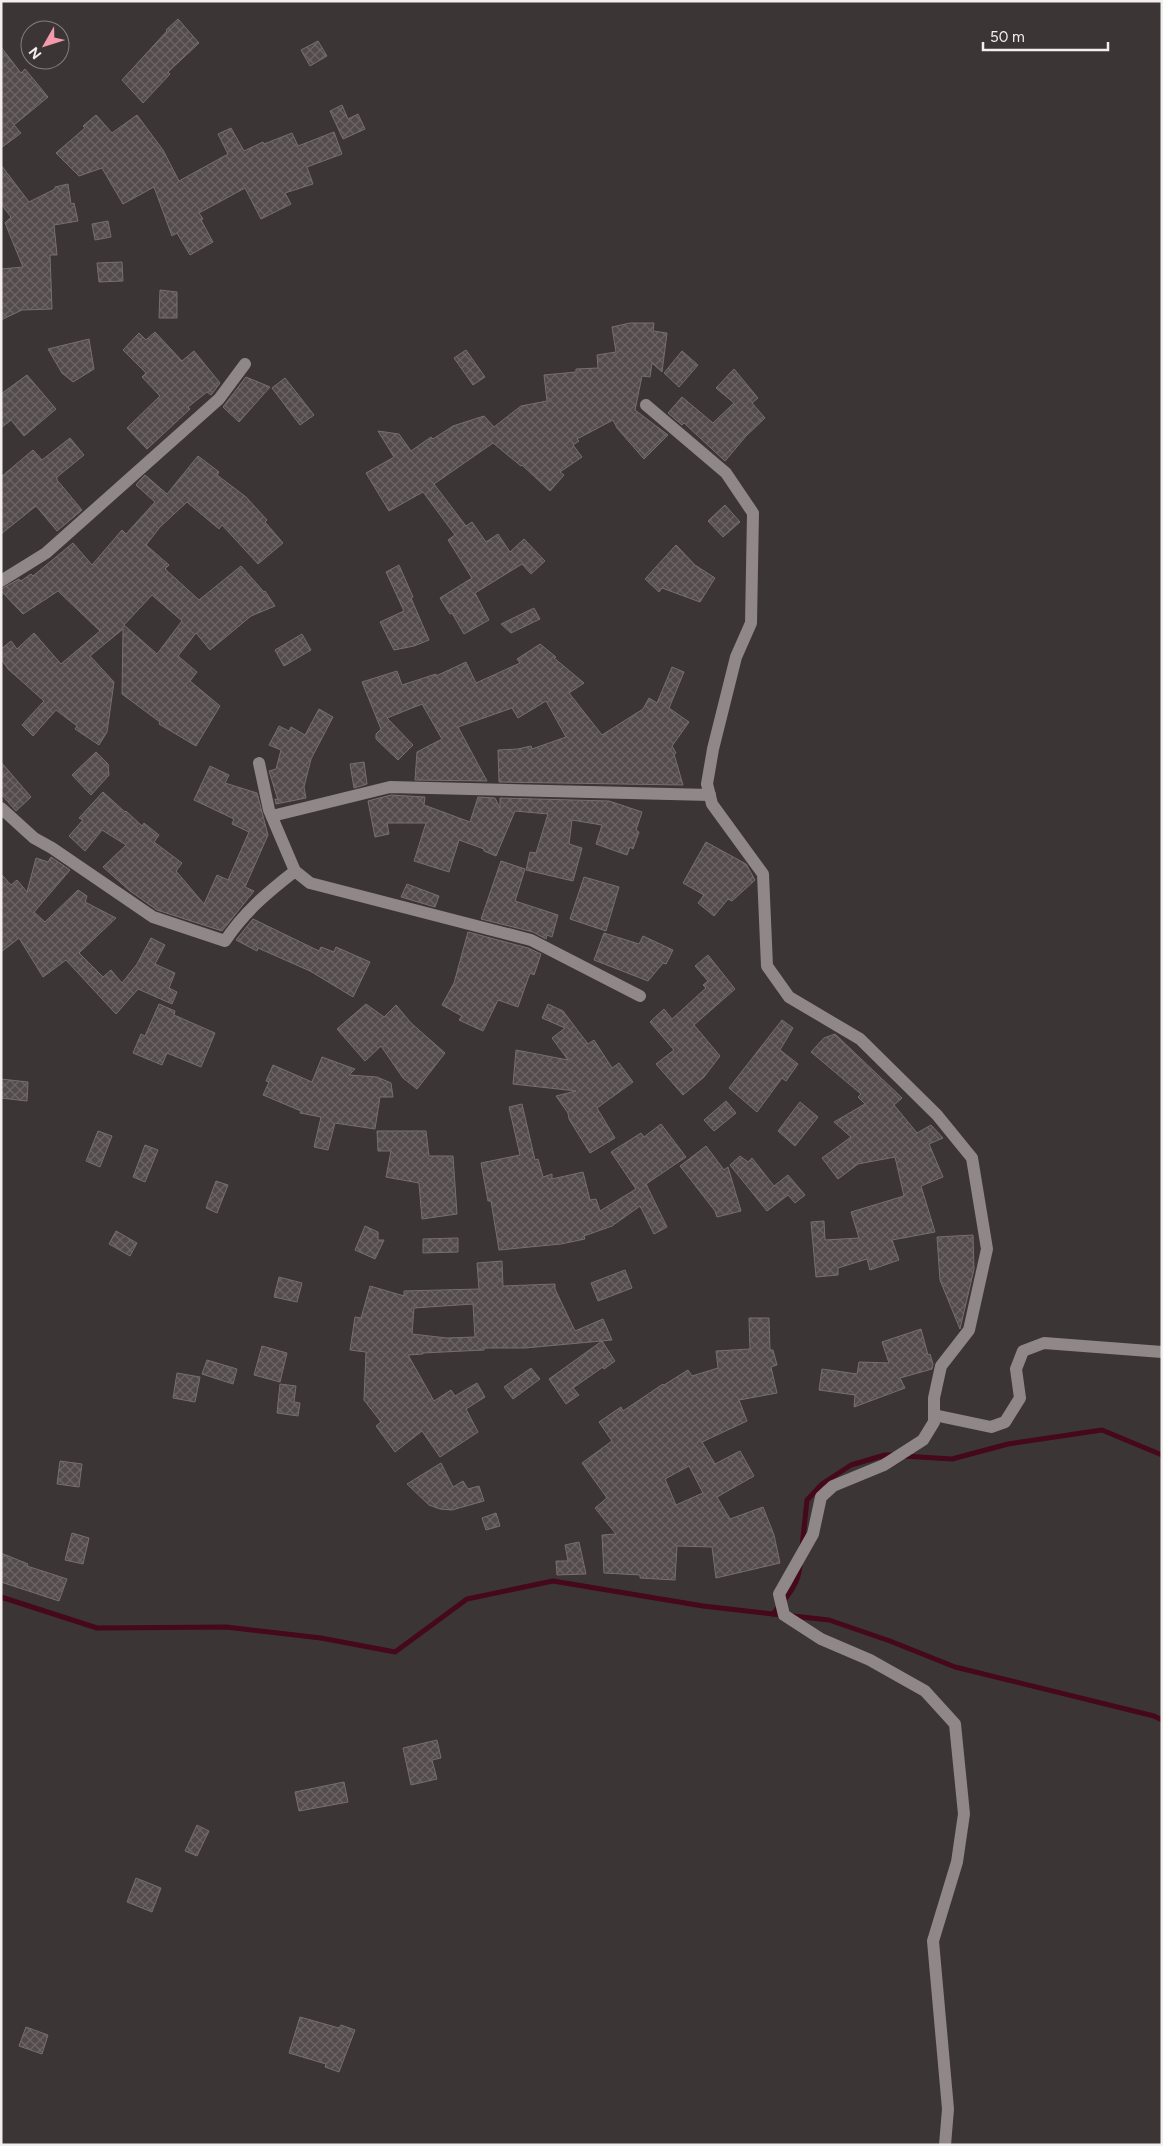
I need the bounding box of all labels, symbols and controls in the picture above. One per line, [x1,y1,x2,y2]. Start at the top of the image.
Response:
north arrow [20,20,70,70]
scale bar [983,20,1108,52]
text: 50 m [990,28,1025,46]
text: N [25,43,45,62]

